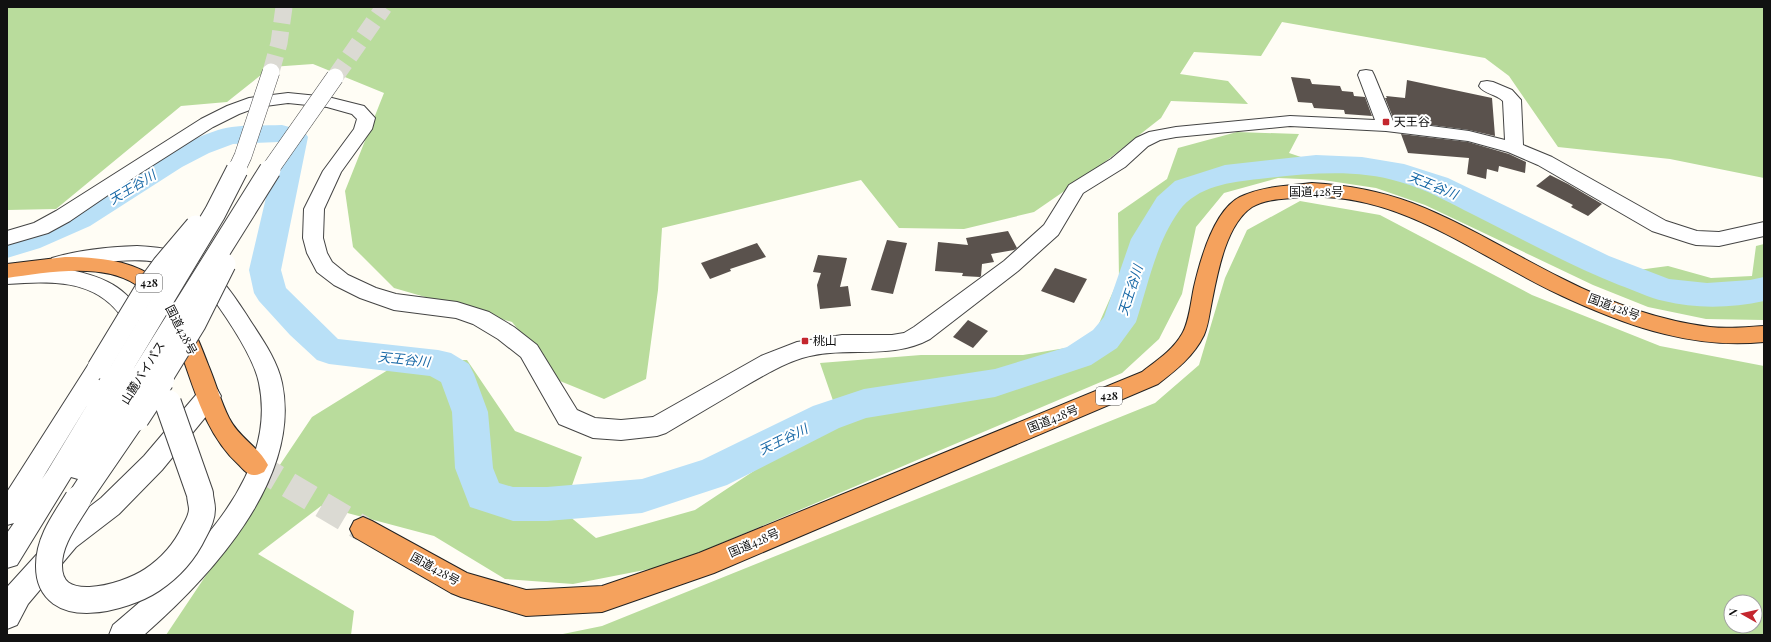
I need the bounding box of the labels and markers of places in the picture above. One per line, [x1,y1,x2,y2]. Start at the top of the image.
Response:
place label: 天王谷 [1394,113,1430,129]
marker: 天王谷 [1381,117,1391,127]
place label: 桃山 [813,332,837,348]
marker: 桃山 [800,336,810,346]

